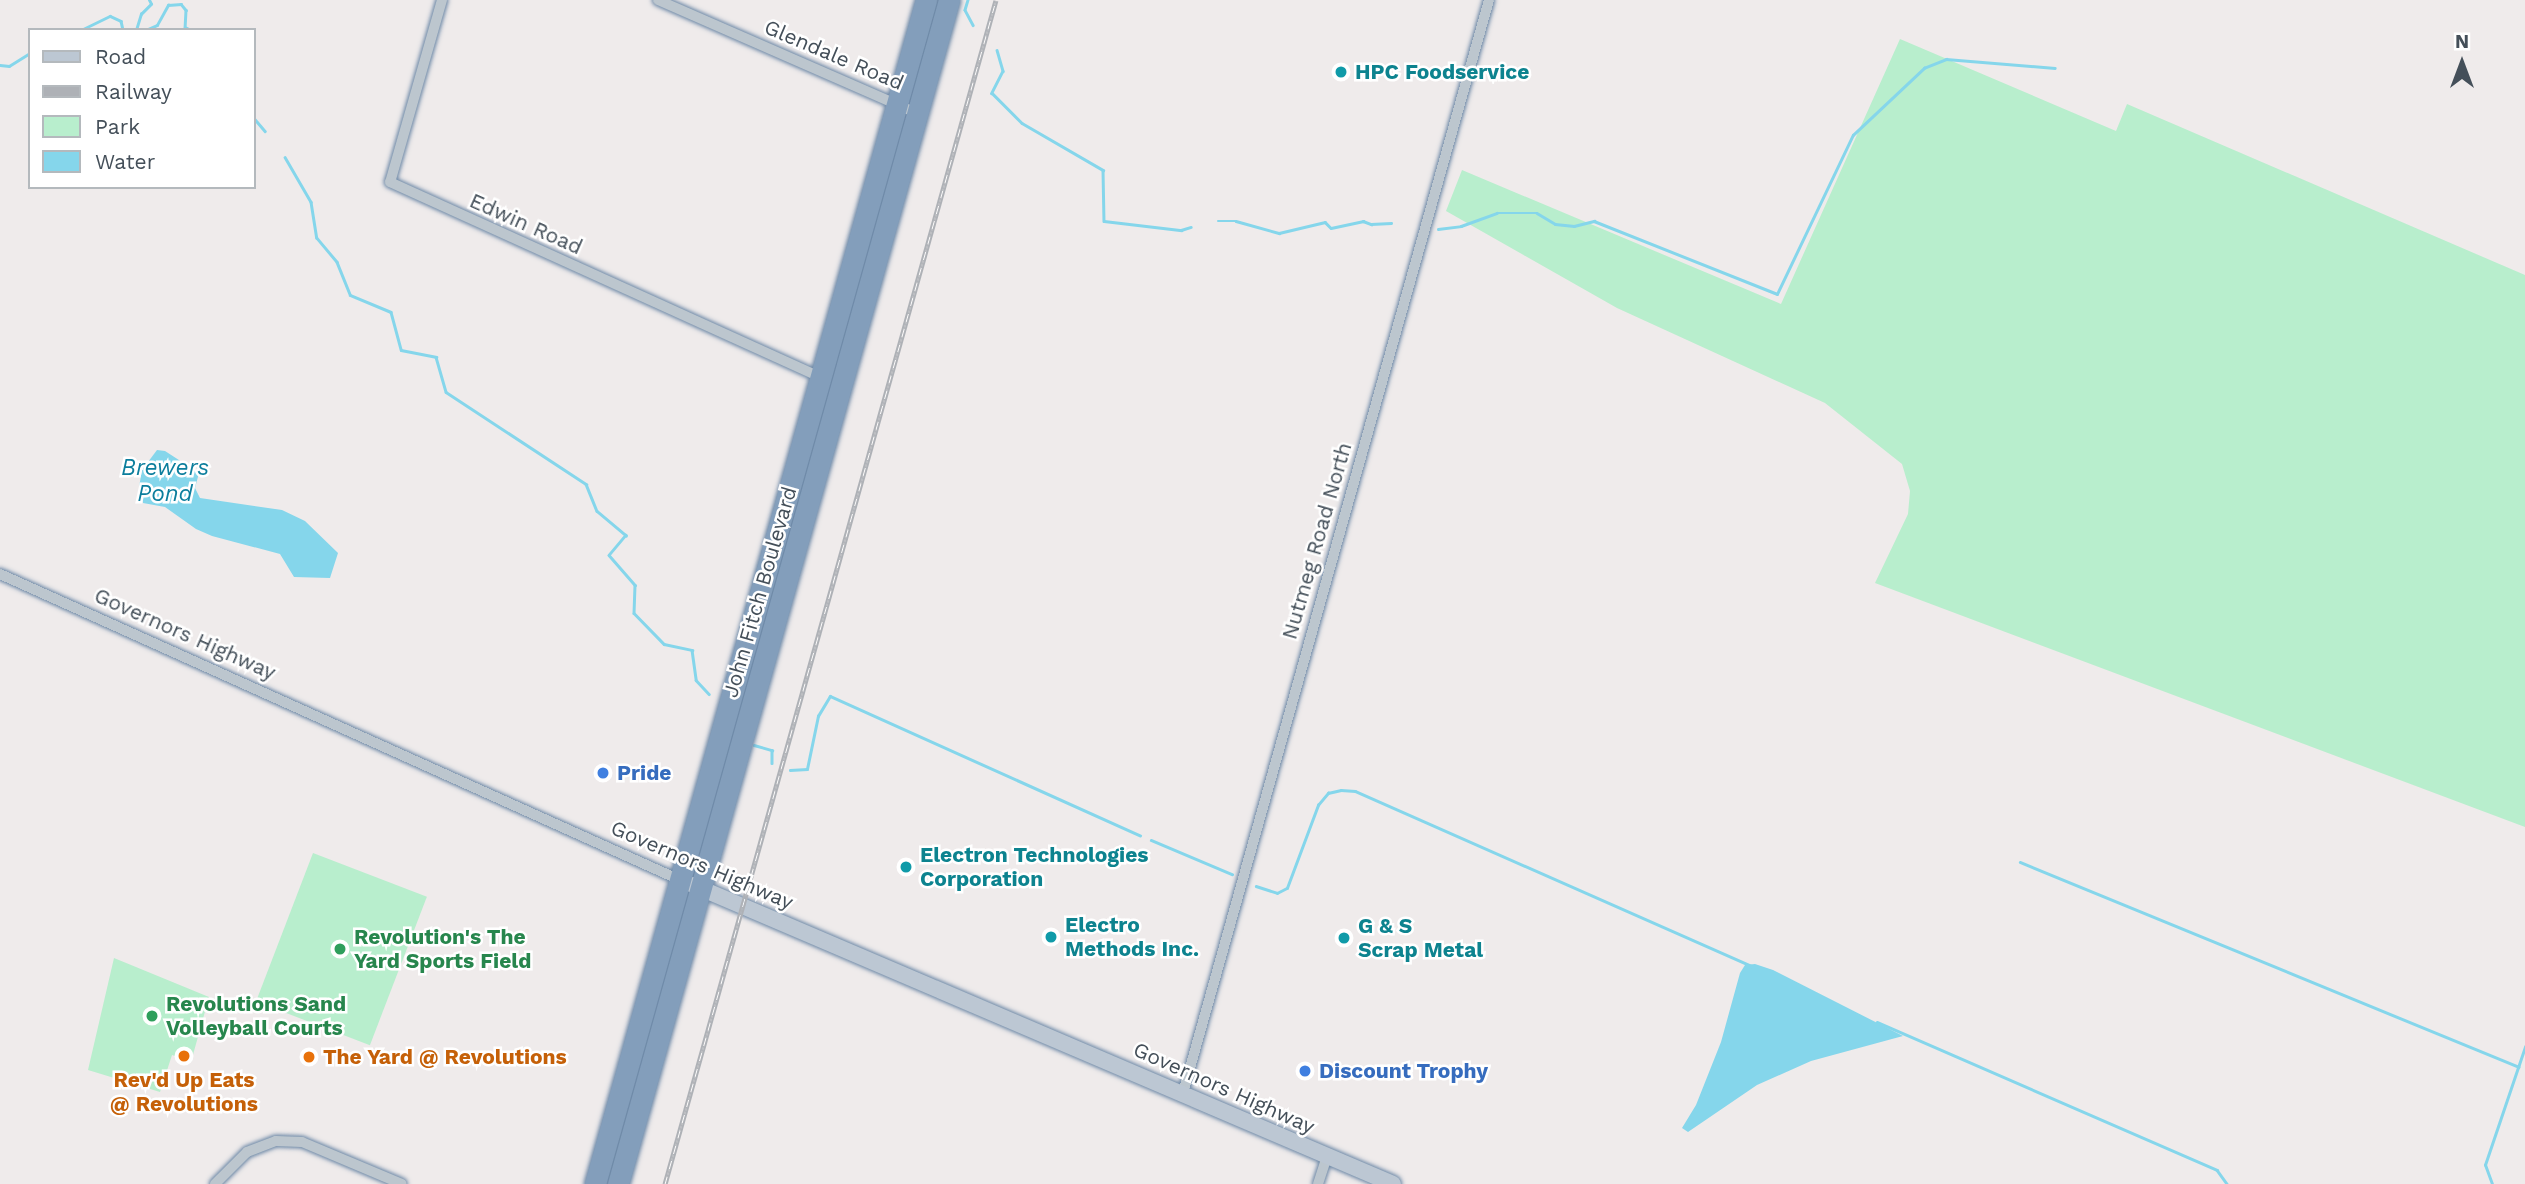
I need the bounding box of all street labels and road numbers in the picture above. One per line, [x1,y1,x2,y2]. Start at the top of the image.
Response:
street label: Glendale Road [761,14,907,96]
street label: Edwin Road [466,188,586,260]
street label: Nutmeg Road North [1277,440,1357,642]
street label: John Fitch Boulevard [718,484,802,700]
street label: Governors Highway [90,583,280,685]
street label: Governors Highway [607,815,797,915]
street label: Governors Highway [1129,1037,1319,1139]

